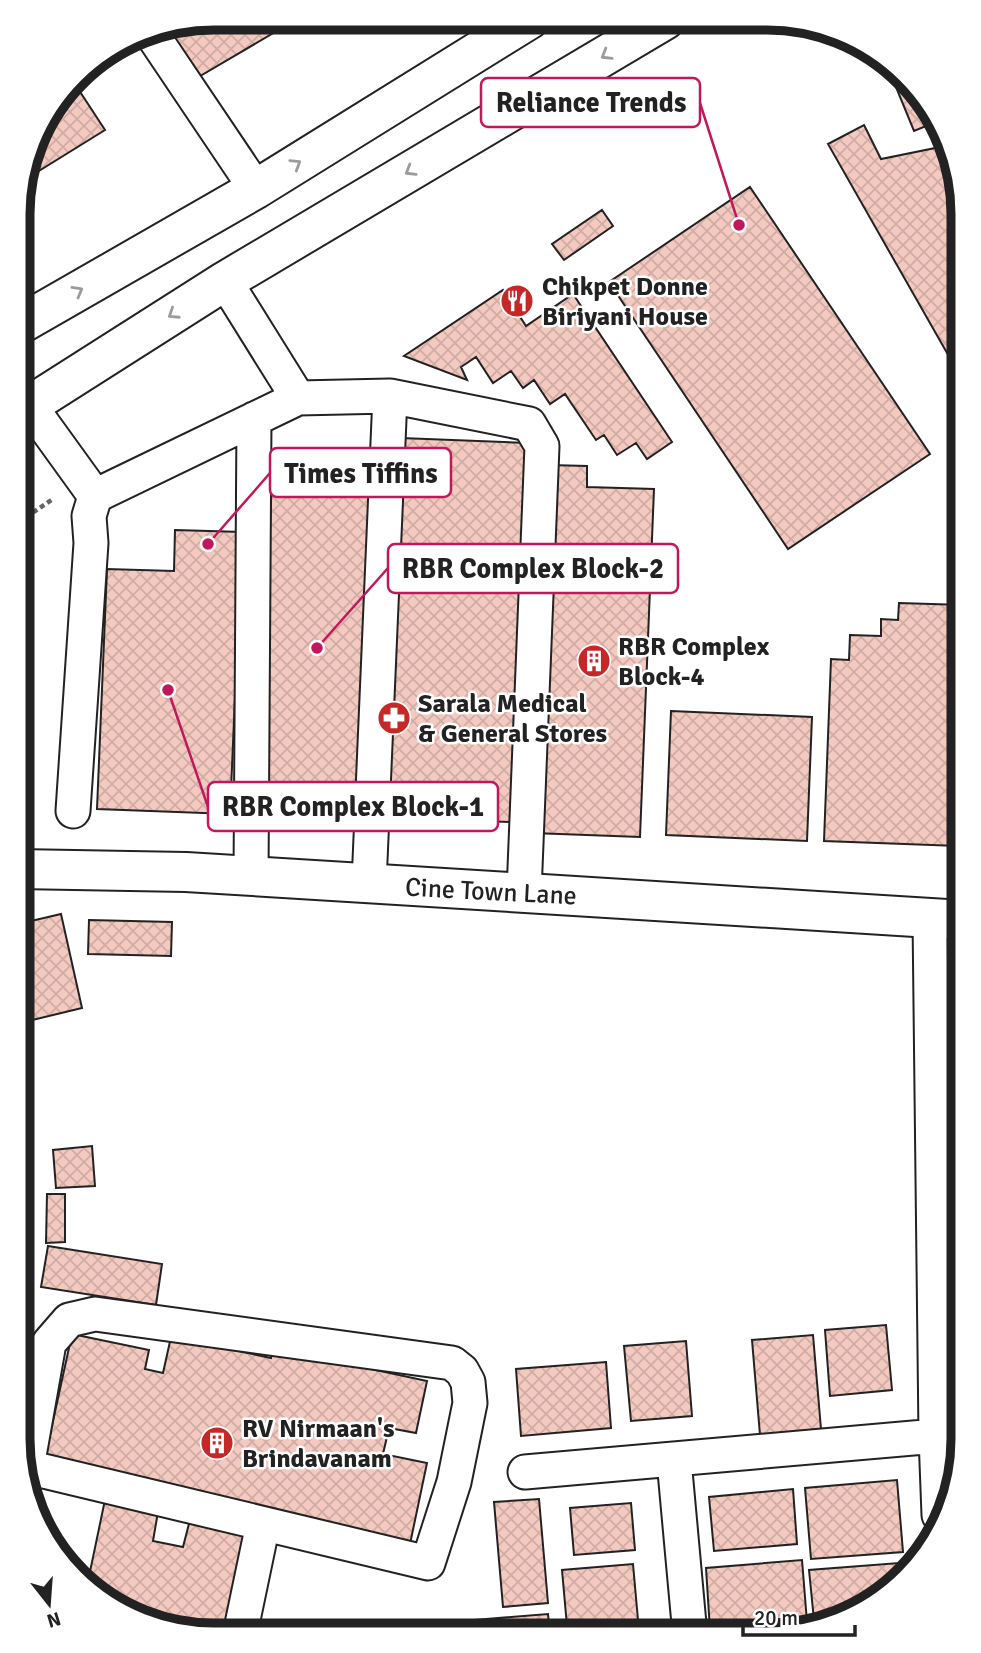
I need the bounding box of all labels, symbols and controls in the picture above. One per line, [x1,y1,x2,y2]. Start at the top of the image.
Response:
one-way arrow [600,47,613,60]
callout: Reliance Trends [481,78,700,127]
text: Reliance Trends [496,86,686,120]
one-way arrow [288,160,301,173]
one-way arrow [405,163,418,176]
place label: Chikpet Donne Biriyani House [542,271,708,333]
restaurant icon: Chikpet Donne Biriyani House [498,282,536,320]
one-way arrow [71,286,83,299]
one-way arrow [168,306,181,319]
callout: Times Tiffins [270,448,451,497]
text: Times Tiffins [284,457,438,491]
callout: RBR Complex Block-2 [388,544,678,593]
text: RBR Complex Block-2 [402,552,664,586]
place label: RBR Complex Block-4 [618,631,770,693]
building icon: RBR Complex Block-4 [575,642,613,680]
place label: Sarala Medical & General Stores [418,688,607,750]
pharmacy icon: Sarala Medical & General Stores [375,699,413,737]
callout: RBR Complex Block-1 [208,782,498,831]
text: RBR Complex Block-1 [222,790,484,824]
street label: Cine Town Lane [404,872,578,912]
place label: RV Nirmaan's Brindavanam [242,1413,395,1475]
building icon: RV Nirmaan's Brindavanam [198,1424,236,1462]
north arrow [14,1569,84,1639]
scale bar [743,1594,855,1638]
text: 20 m [754,1605,798,1631]
text: N [44,1606,64,1633]

